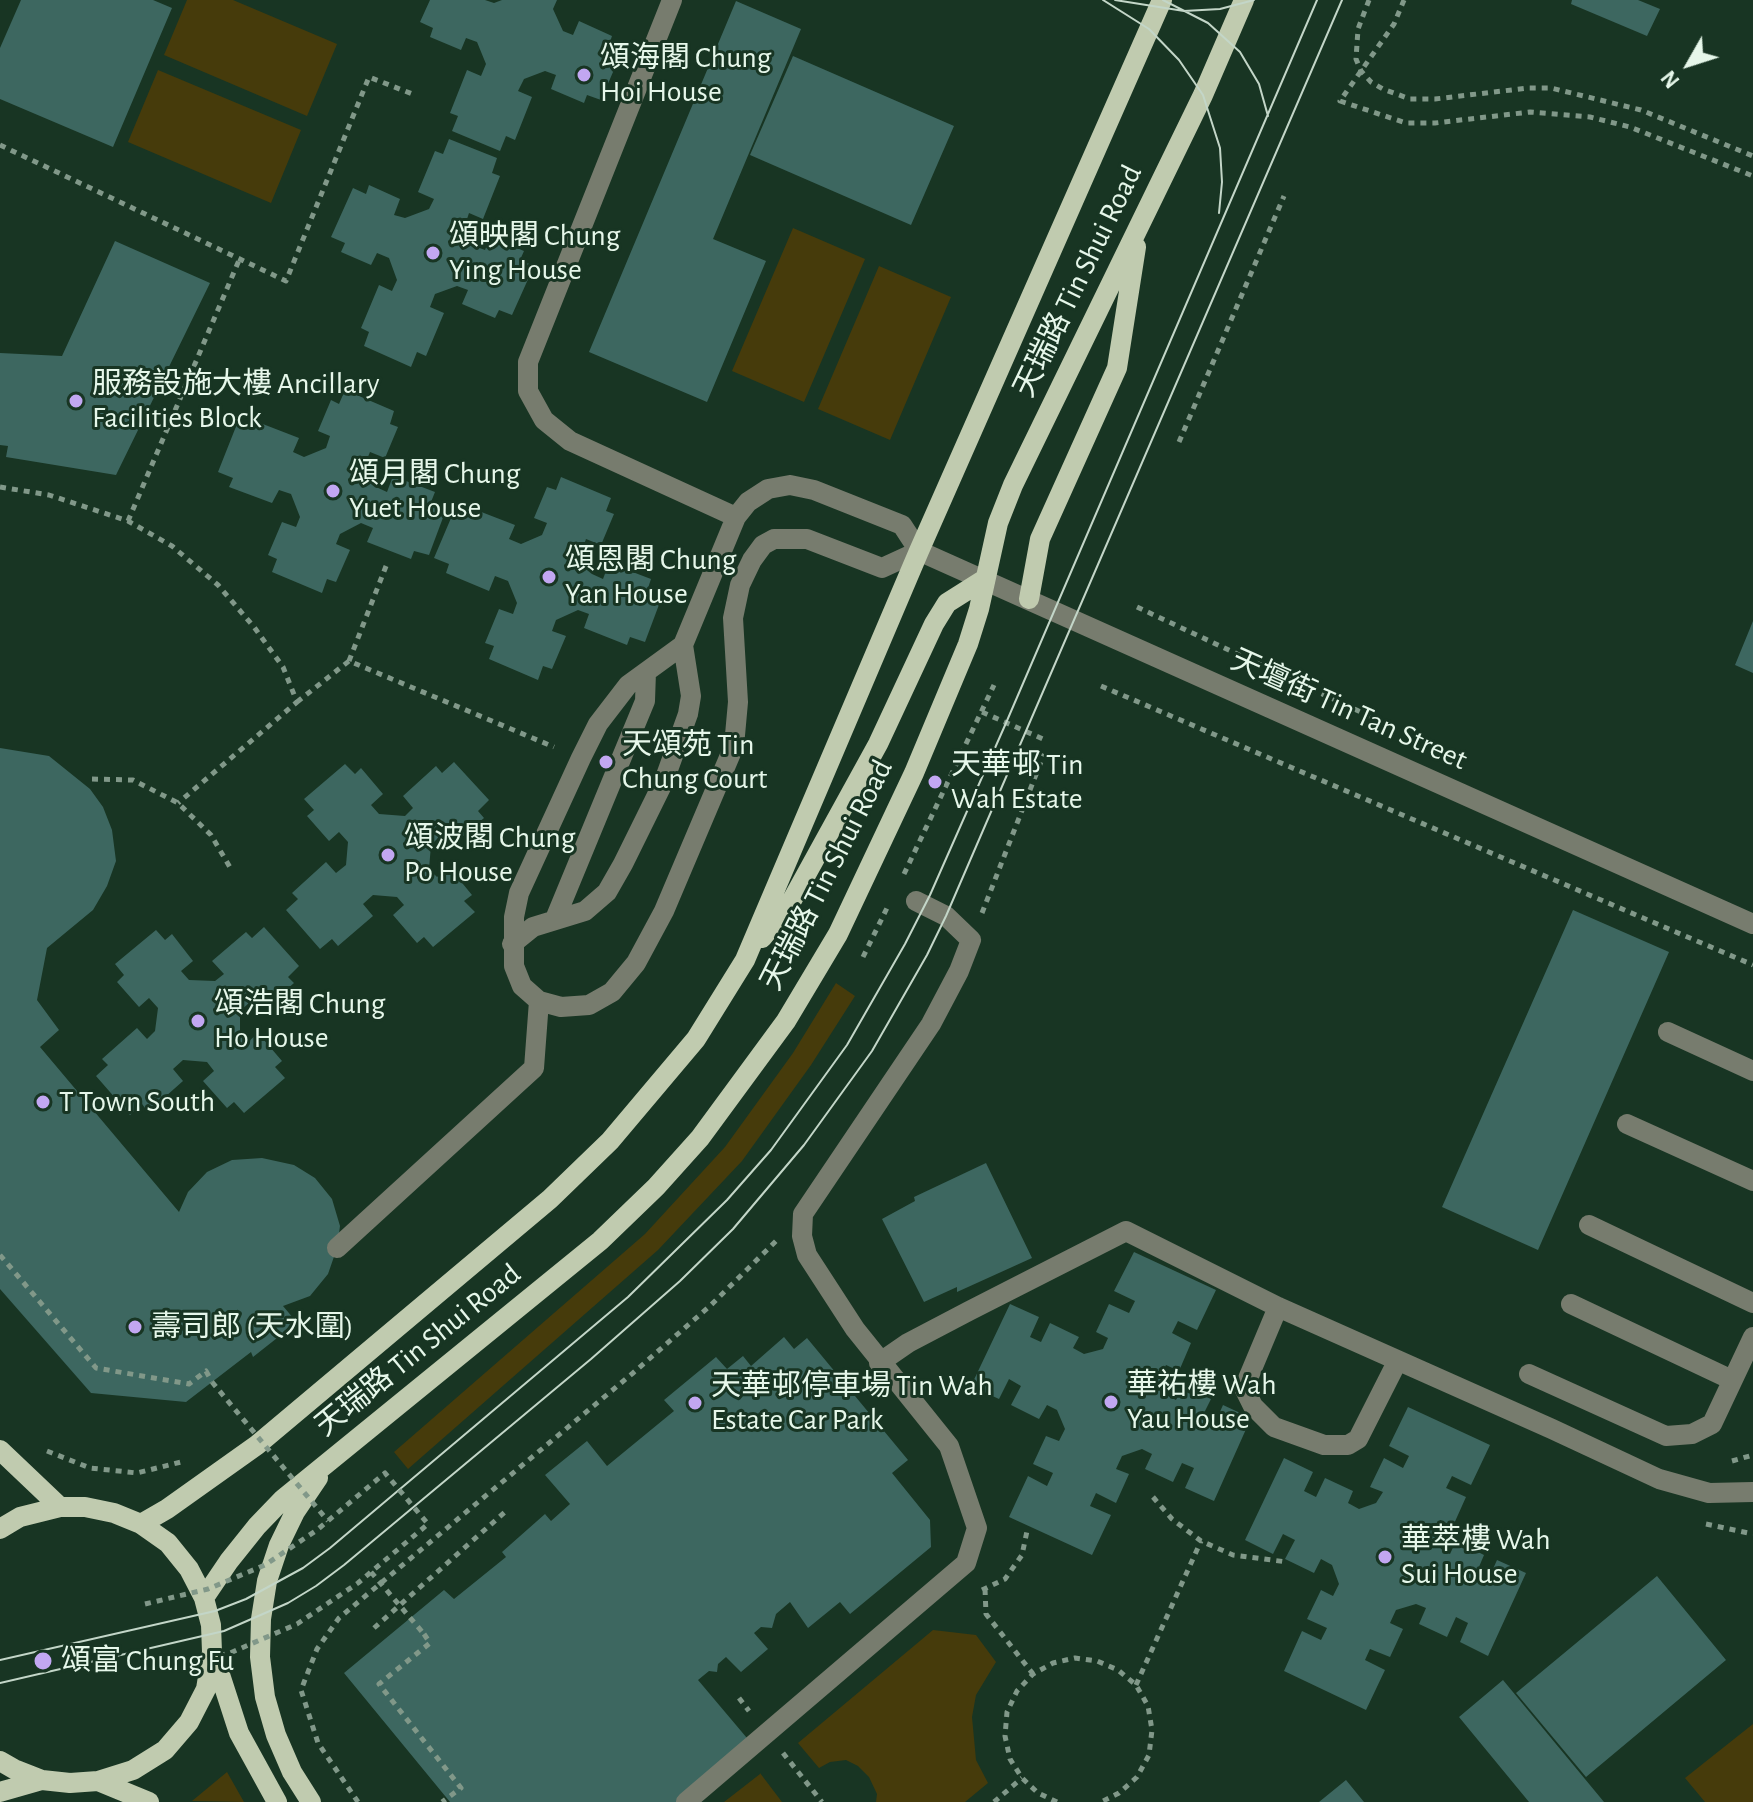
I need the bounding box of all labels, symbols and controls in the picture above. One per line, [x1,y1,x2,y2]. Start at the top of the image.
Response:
north arrow [1649,24,1729,104]
place label: 頌海閣 Chung Hoi House [600,40,771,110]
marker: 頌海閣 Chung Hoi House [575,66,593,84]
text: N [1657,66,1684,92]
street label: 天瑞路 Tin Shui Road [1006,159,1150,403]
place label: 頌映閣 Chung Ying House [449,218,620,288]
marker: 頌映閣 Chung Ying House [424,244,442,262]
place label: 服務設施大樓 Ancillary Facilities Block [92,366,380,436]
marker: 服務設施大樓 Ancillary Facilities Block [67,392,85,410]
place label: 頌月閣 Chung Yuet House [349,456,520,526]
marker: 頌月閣 Chung Yuet House [324,482,342,500]
place label: 頌恩閣 Chung Yan House [565,542,736,612]
marker: 頌恩閣 Chung Yan House [540,568,558,586]
street label: 天壇街 Tin Tan Street [1225,642,1473,778]
place label: 天頌苑 Tin Chung Court [622,727,767,798]
place label: 天華邨 Tin Wah Estate [951,747,1083,818]
marker: 天頌苑 Tin Chung Court [597,753,615,771]
street label: 天瑞路 Tin Shui Road [753,754,901,996]
marker: 天華邨 Tin Wah Estate [926,773,944,791]
place label: 頌波閣 Chung Po House [404,820,575,890]
marker: 頌波閣 Chung Po House [379,846,397,864]
place label: 頌浩閣 Chung Ho House [214,986,385,1056]
marker: 頌浩閣 Chung Ho House [189,1012,207,1030]
place label: T Town South [59,1084,215,1120]
marker: T Town South [34,1093,52,1111]
street label: 天瑞路 Tin Shui Road [308,1256,528,1444]
place label: 壽司郎 (天水圍) [151,1309,354,1345]
marker: 壽司郎 (天水圍) [126,1318,144,1336]
place label: 華祐樓 Wah Yau House [1127,1367,1277,1438]
place label: 天華邨停車場 Tin Wah Estate Car Park [711,1368,993,1438]
marker: 華祐樓 Wah Yau House [1102,1393,1120,1411]
marker: 天華邨停車場 Tin Wah Estate Car Park [686,1394,704,1412]
place label: 華萃樓 Wah Sui House [1401,1522,1551,1592]
marker: 華萃樓 Wah Sui House [1376,1548,1394,1566]
place label: 頌富 Chung Fu [61,1643,234,1679]
marker: 頌富 Chung Fu [32,1650,54,1672]

